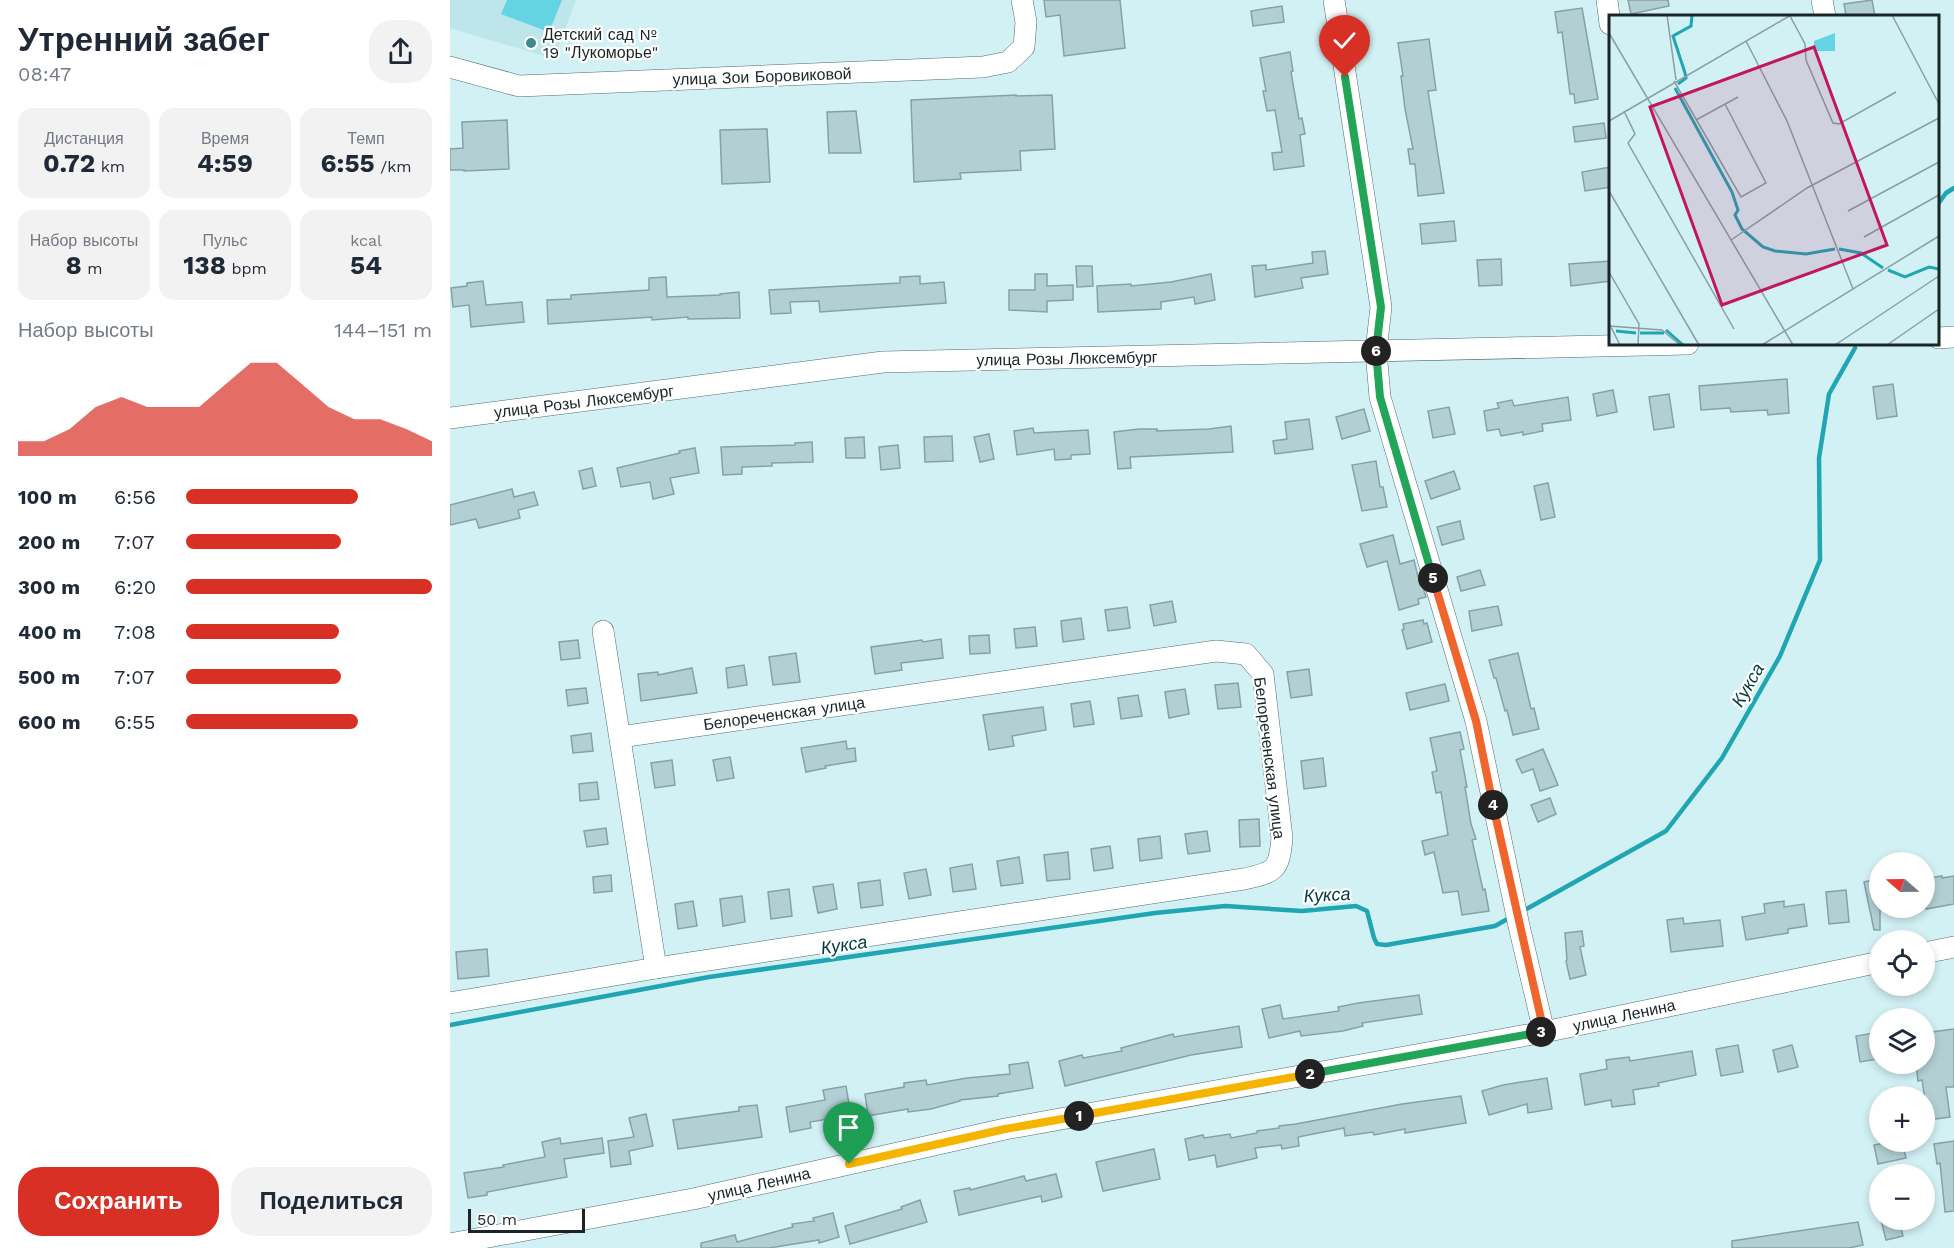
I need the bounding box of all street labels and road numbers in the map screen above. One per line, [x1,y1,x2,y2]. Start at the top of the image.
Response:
street label: улица Зои Боровиковой [672,64,852,89]
street label: улица Розы Люксембург [976,347,1158,370]
street label: улица Розы Люксембург [493,381,675,422]
street label: Белореченская улица [1250,676,1289,840]
street label: Белореченская улица [702,693,866,734]
street label: улица Ленина [1571,995,1677,1036]
street label: улица Ленина [706,1163,812,1205]

